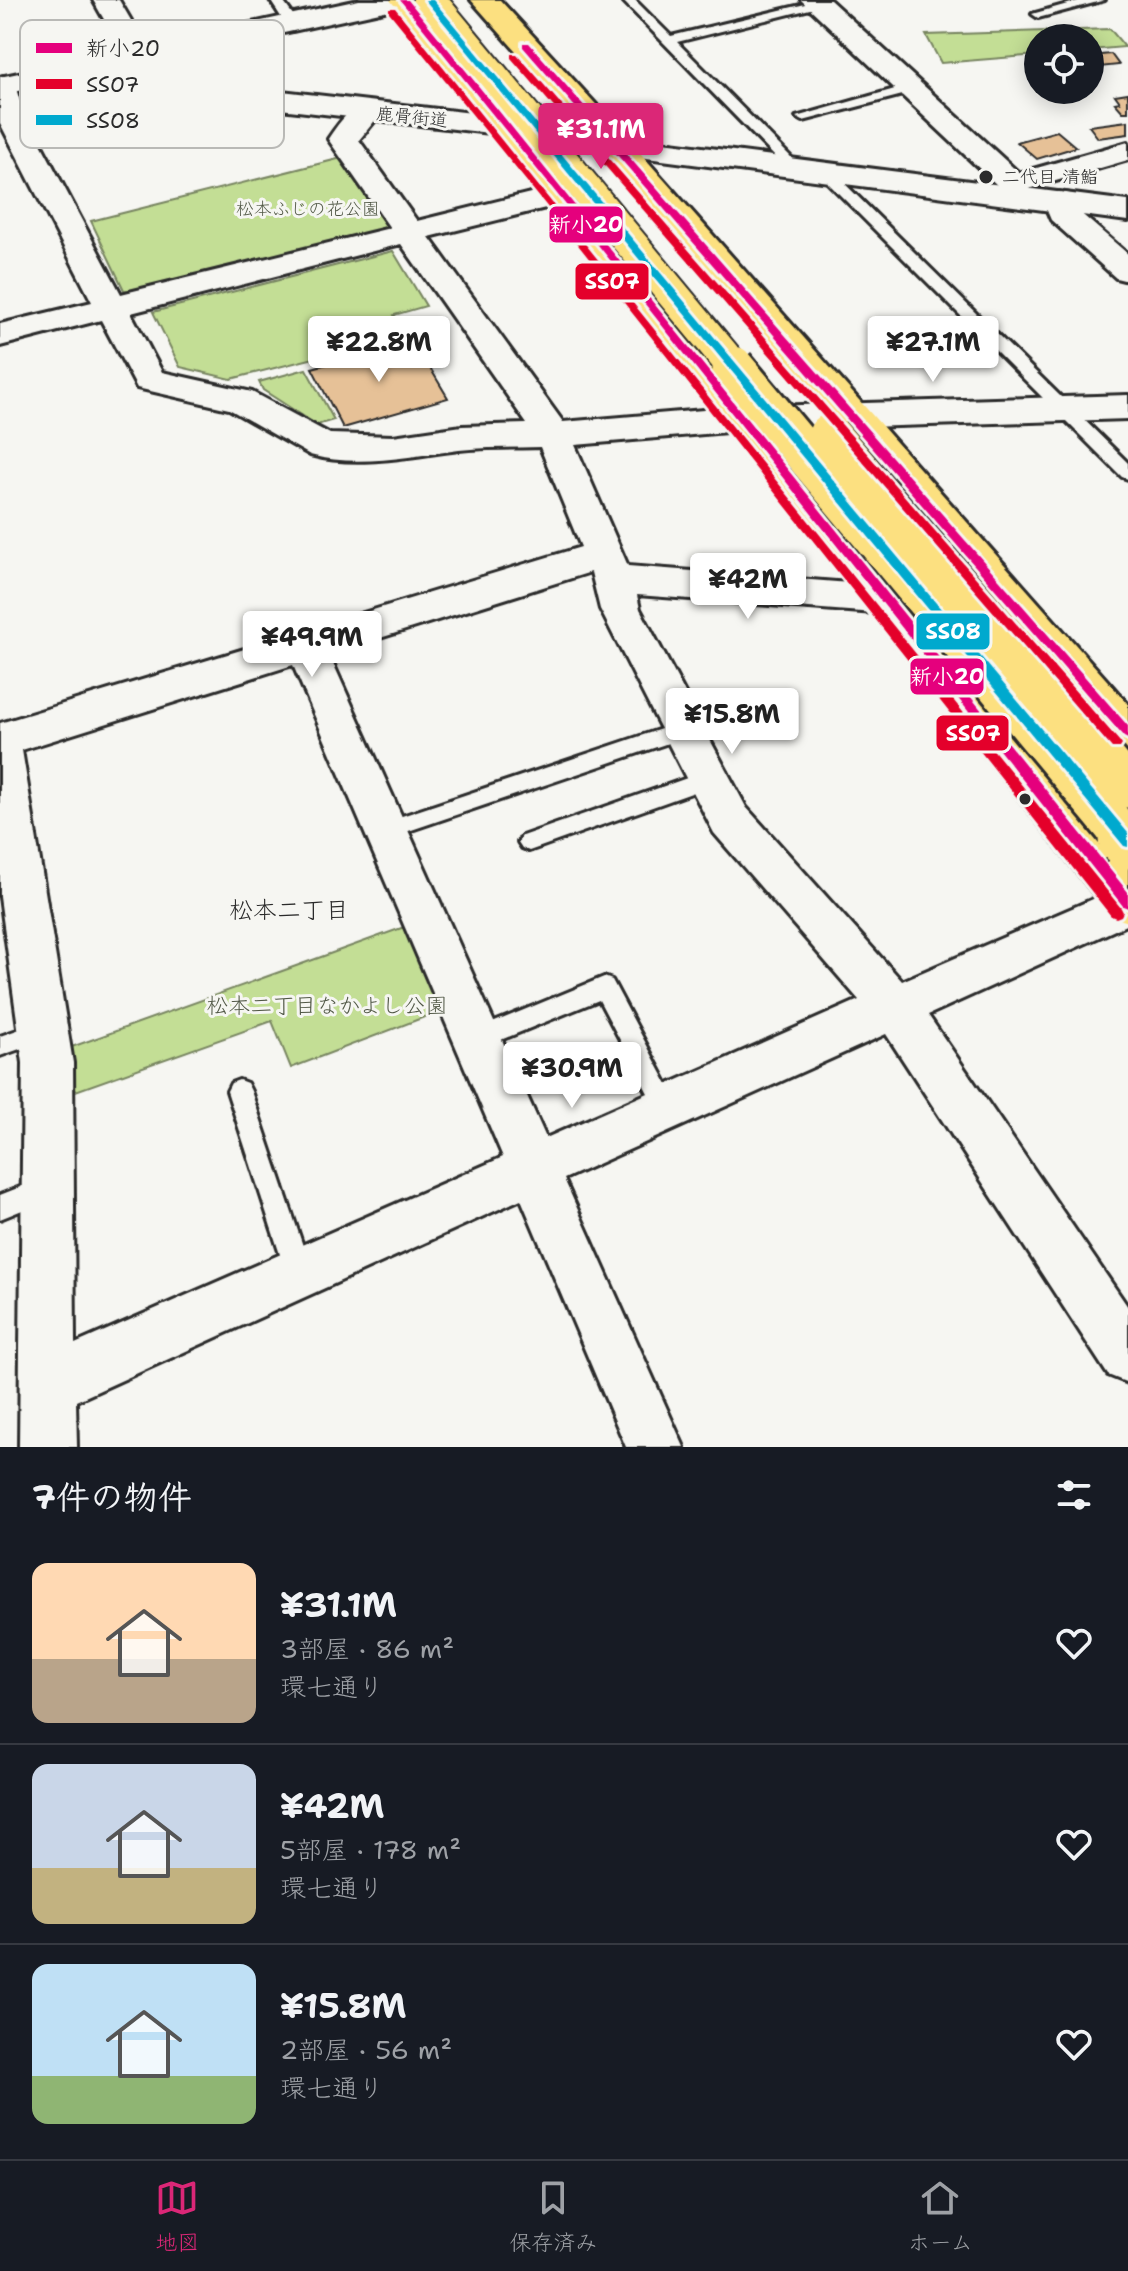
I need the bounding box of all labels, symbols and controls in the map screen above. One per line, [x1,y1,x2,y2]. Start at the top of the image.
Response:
legend [20,20,284,148]
map controls [1024,24,1104,104]
button: locate [1024,24,1104,104]
text: 新小20 [86,34,160,63]
text: SS07 [86,70,139,99]
street label: 鹿骨街道 [375,101,449,133]
pin: ¥31.1M [536,103,666,171]
text: SS08 [86,106,140,135]
text: ¥31.1M [556,111,646,146]
place label: 二代目 清鮨 [1002,165,1098,189]
marker: 二代目 清鮨 [977,168,995,186]
park label: 松本ふじの花公園 [236,197,380,221]
line badge: 新小20 [548,205,624,244]
text: 新小20 [549,210,623,239]
line badge: SS07 [574,262,650,301]
text: SS07 [584,267,640,296]
pin: ¥22.8M [314,316,444,384]
pin: ¥27.1M [868,316,998,384]
text: ¥22.8M [326,324,432,359]
text: ¥27.1M [886,324,980,359]
pin: ¥42M [701,553,795,621]
text: ¥42M [708,561,788,596]
pin: ¥49.9M [247,611,377,679]
line badge: SS08 [915,612,991,651]
text: SS08 [925,617,981,646]
text: ¥49.9M [261,619,363,654]
line badge: 新小20 [909,657,985,696]
text: 新小20 [910,662,984,691]
pin: ¥15.8M [667,688,797,756]
text: ¥15.8M [684,696,780,731]
line badge: SS07 [935,714,1010,752]
text: SS07 [945,719,1001,748]
unlabelled marker [1017,791,1033,807]
district label: 松本二丁目 [229,894,349,926]
park label: 松本二丁目なかよし公園 [206,991,448,1020]
pin: ¥30.9M [507,1042,637,1110]
text: ¥30.9M [521,1050,623,1085]
icon: filters [1052,1473,1096,1517]
text: 7件の物件 [32,1474,192,1520]
text: ¥31.1M [280,1582,397,1628]
icon: home [96,1595,192,1691]
icon: heart [1052,1621,1096,1665]
text: 3部屋 · 86 m² [280,1631,454,1666]
text: 環七通り [280,1669,384,1704]
text: ¥42M [280,1783,384,1829]
icon: home [96,1796,192,1892]
icon: heart [1052,1822,1096,1866]
text: 5部屋 · 178 m² [280,1832,461,1867]
text: 環七通り [280,1870,384,1905]
text: ¥15.8M [280,1983,406,2029]
icon: home [96,1996,192,2092]
icon: heart [1052,2022,1096,2066]
text: 2部屋 · 56 m² [280,2032,452,2067]
text: 環七通り [280,2070,384,2105]
tab: 地図 [155,2176,199,2257]
tab: 保存済み [509,2176,597,2257]
tab: ホーム [908,2176,973,2257]

